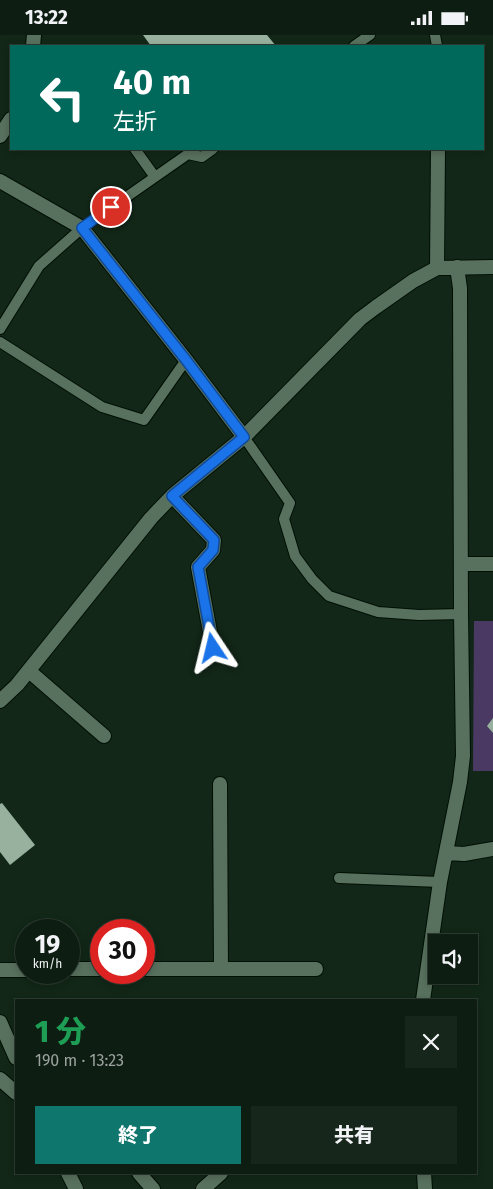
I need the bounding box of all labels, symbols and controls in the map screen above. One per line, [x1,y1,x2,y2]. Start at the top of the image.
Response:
text: 13:22 [25,6,68,29]
text: 40 m [113,61,191,103]
icon: left [30,65,95,130]
text: 左折 [113,108,157,135]
pin [90,186,132,228]
icon: arrive [97,193,125,221]
position arrow [186,621,238,673]
speed limit sign: 30 [90,919,155,984]
text: 19 [35,930,60,960]
map controls [428,934,478,984]
button: sound [428,934,478,984]
text: km/h [33,957,62,971]
text: 1 分 [35,1014,86,1050]
button: close [405,1016,457,1068]
text: 190 m · 13:23 [35,1051,124,1070]
button: 終了 [35,1106,241,1164]
button: 共有 [251,1106,457,1164]

